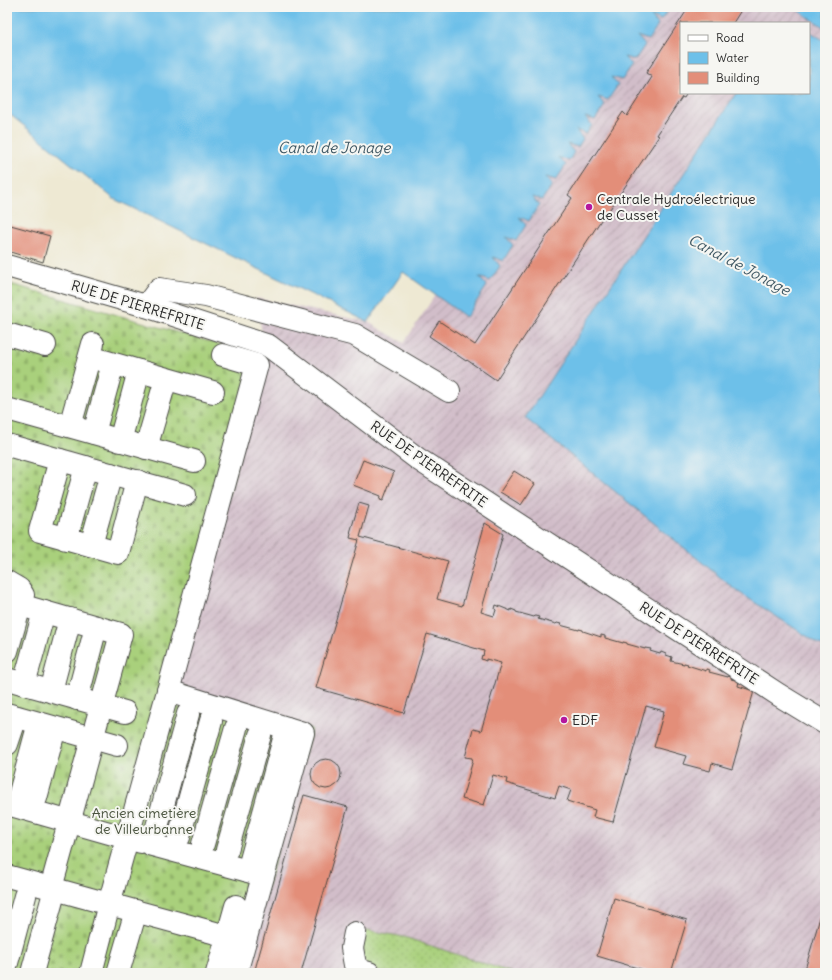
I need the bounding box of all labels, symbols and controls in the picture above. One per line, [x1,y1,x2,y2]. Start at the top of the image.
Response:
legend [680,22,810,94]
text: Road [716,30,744,45]
text: Water [716,50,749,65]
text: Building [716,70,760,85]
water label: Canal de Jonage [278,138,391,157]
place label: Centrale Hydroélectrique de Cusset [597,190,756,224]
marker: Centrale Hydroélectrique de Cusset [584,202,594,212]
water label: Canal de Jonage [685,230,794,300]
street label: RUE DE PIERREFRITE [69,276,207,334]
street label: RUE DE PIERREFRITE [367,417,491,511]
street label: RUE DE PIERREFRITE [636,598,762,688]
place label: EDF [572,711,598,729]
marker: EDF [559,715,569,725]
park label: Ancien cimetière de Villeurbanne [92,804,196,838]

